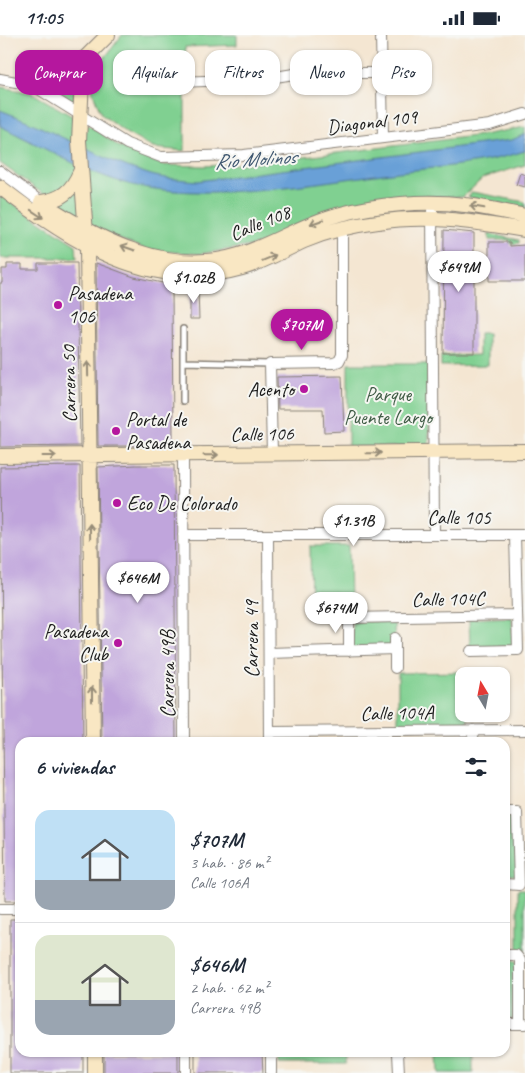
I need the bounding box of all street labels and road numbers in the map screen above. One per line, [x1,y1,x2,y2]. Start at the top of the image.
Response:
street label: Diagonal 109 [325,104,421,140]
street label: Calle 108 [226,199,296,246]
street label: Carrera 50 [56,343,82,423]
street label: Calle 106 [230,421,295,447]
street label: Calle 105 [427,505,492,530]
street label: Calle 104C [411,586,487,612]
street label: Carrera 49 [239,598,264,678]
street label: Carrera 49B [155,629,180,718]
street label: Calle 104A [360,700,435,726]

